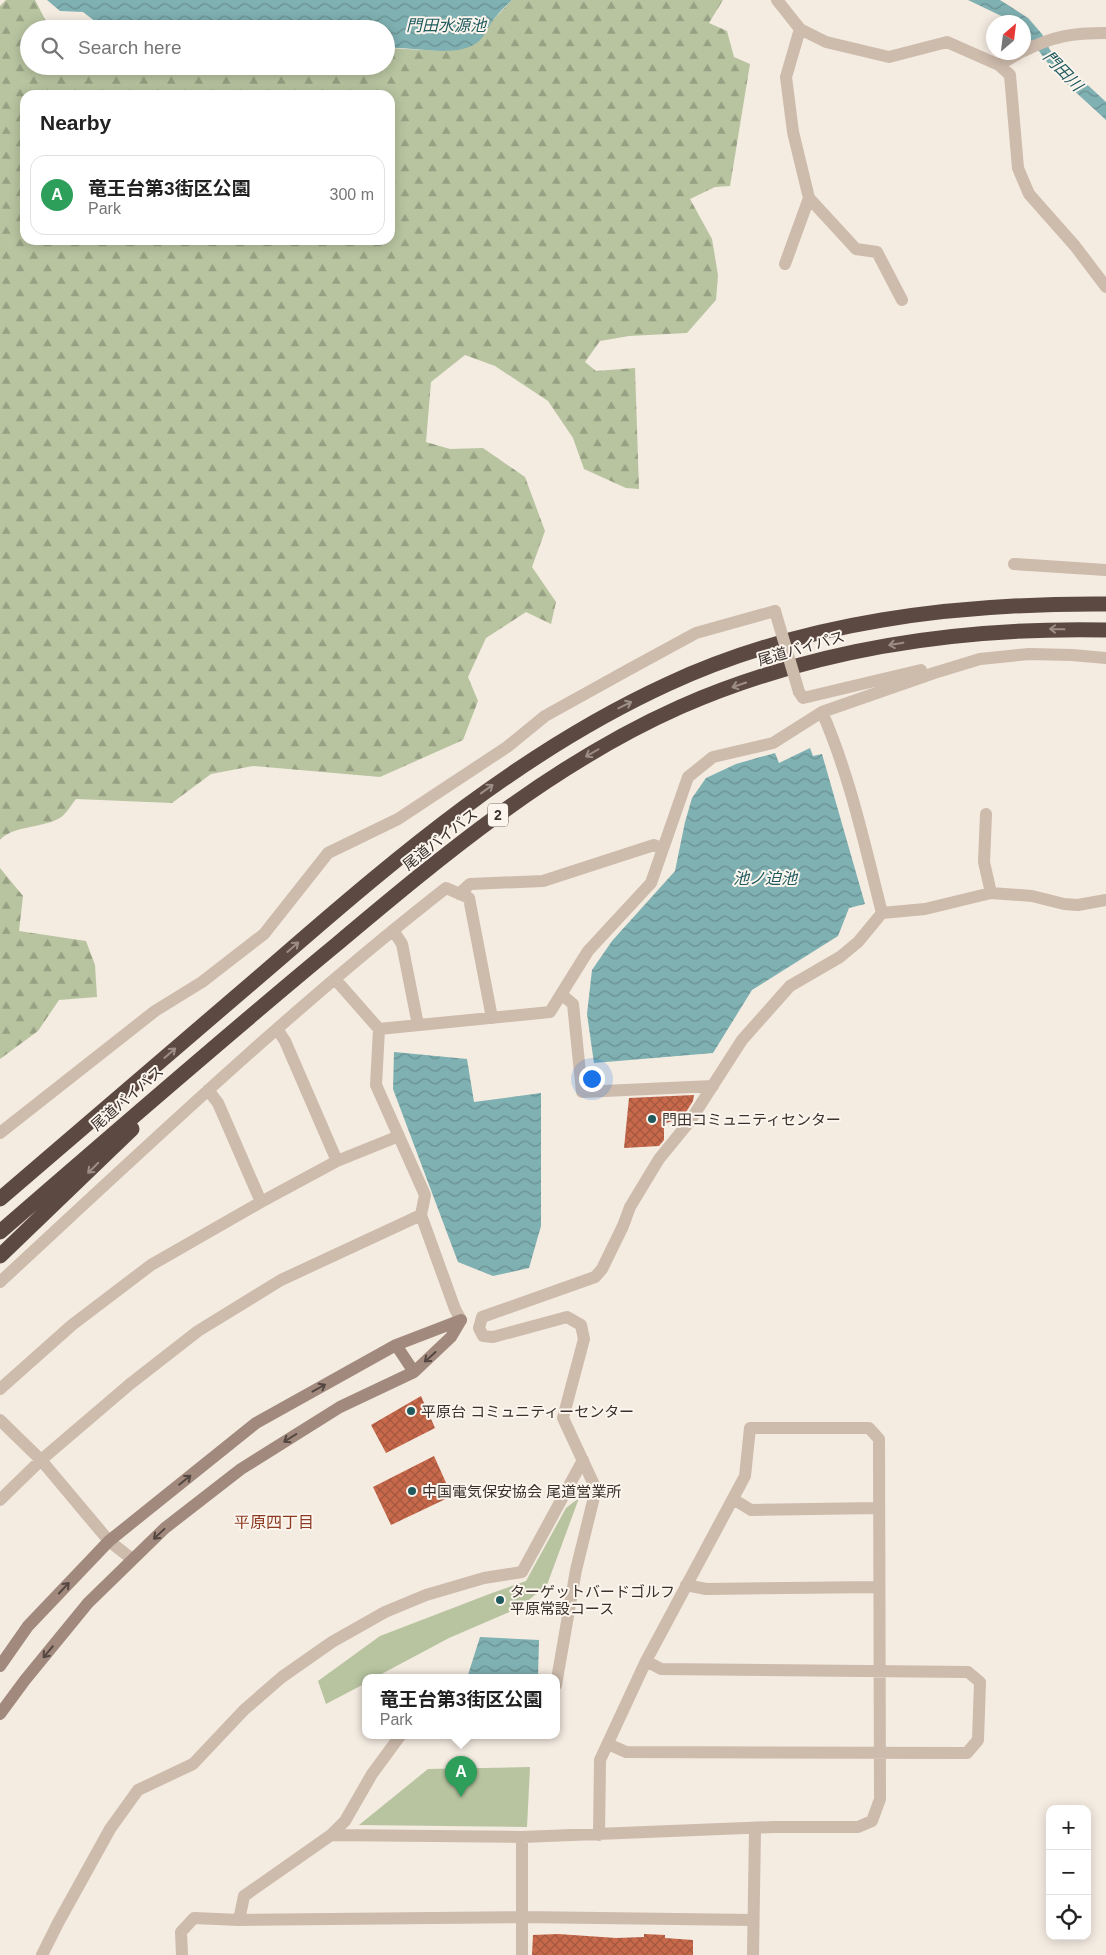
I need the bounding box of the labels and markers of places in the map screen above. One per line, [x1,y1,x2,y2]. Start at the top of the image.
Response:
place label: 門田コミュニティセンター [662,1111,841,1128]
marker: 門田コミュニティセンター [646,1113,658,1125]
place label: 平原台 コミュニティーセンター [421,1403,634,1420]
marker: 平原台 コミュニティーセンター [405,1405,417,1417]
place label: 中国電気保安協会 尾道営業所 [422,1483,621,1500]
marker: 中国電気保安協会 尾道営業所 [406,1485,418,1497]
place label: ターゲットバードゴルフ 平原常設コース [510,1583,675,1617]
marker: ターゲットバードゴルフ 平原常設コース [494,1594,506,1606]
pin: A [445,1756,477,1797]

